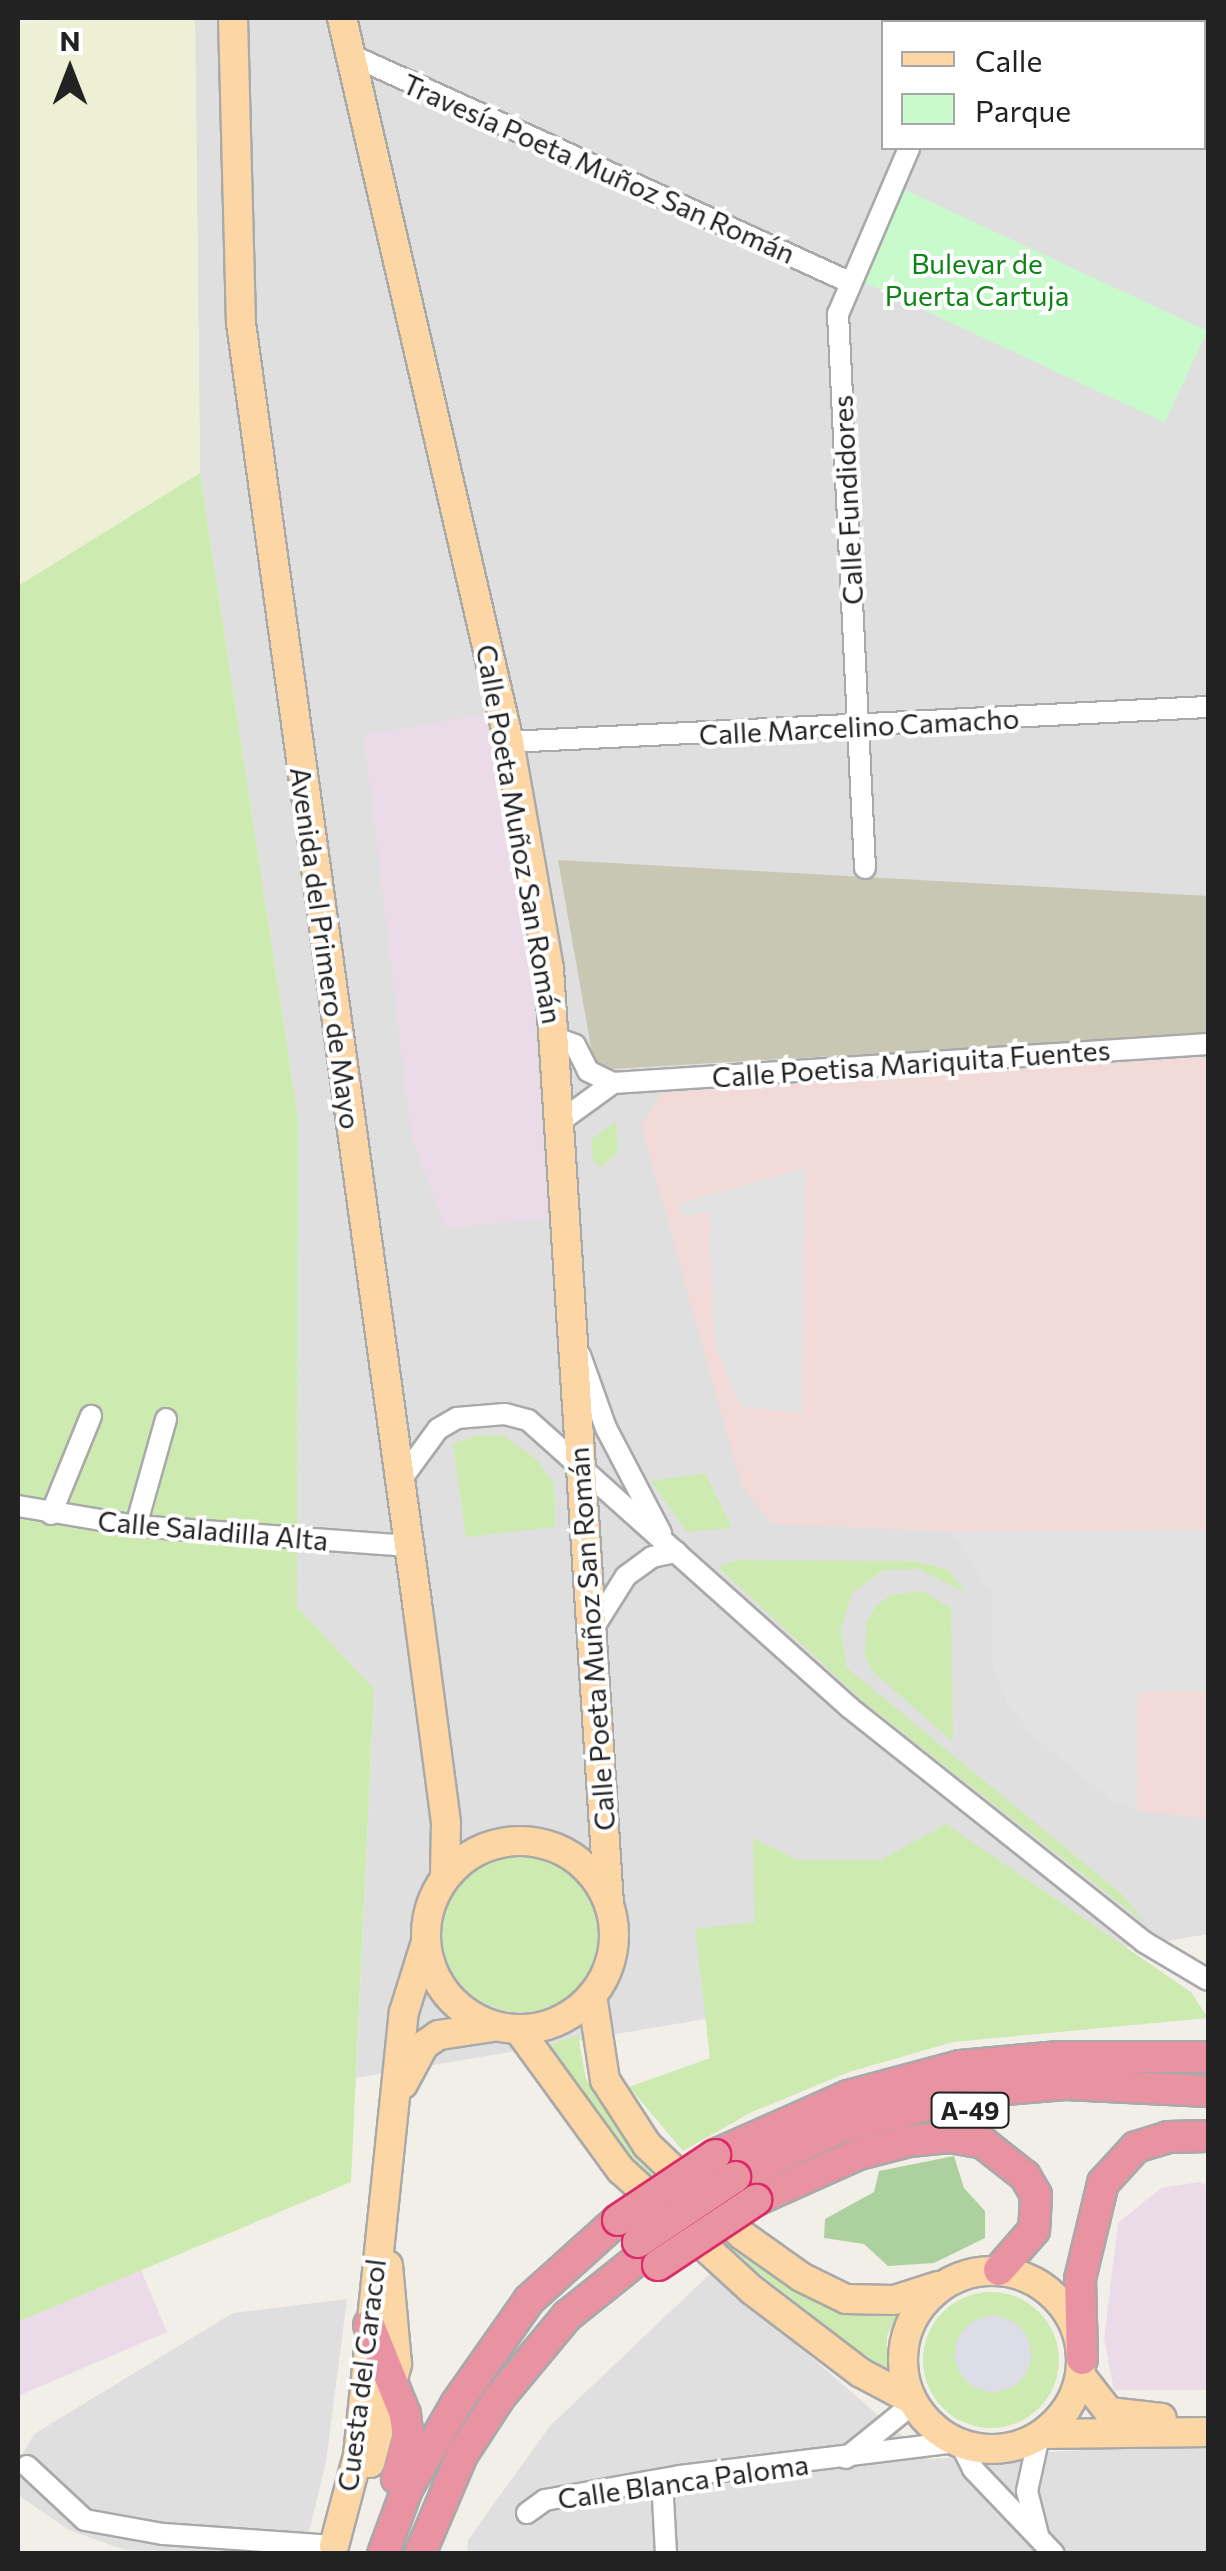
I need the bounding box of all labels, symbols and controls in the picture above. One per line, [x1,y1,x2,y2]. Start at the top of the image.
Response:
north arrow [20,20,120,120]
legend [881,20,1206,150]
text: N [60,23,81,57]
text: Calle [975,41,1042,78]
street label: Travesía Poeta Muñoz San Román [398,66,800,270]
text: Parque [975,91,1071,128]
park label: Bulevar de Puerta Cartuja [885,246,1069,312]
street label: Calle Fundidores [825,394,869,606]
street label: Calle Poeta Muñoz San Román [470,642,570,1026]
street label: Calle Marcelino Camacho [698,701,1020,751]
street label: Avenida del Primero de Mayo [284,765,368,1131]
street label: Calle Poetisa Mariquita Fuentes [711,1032,1111,1094]
street label: Calle Poeta Muñoz San Román [561,1446,621,1832]
street label: Calle Saladilla Alta [96,1503,330,1557]
road number: A-49 [930,2090,1010,2130]
street label: Cuesta del Caracol [330,2257,392,2493]
street label: Calle Blanca Paloma [555,2447,811,2515]

